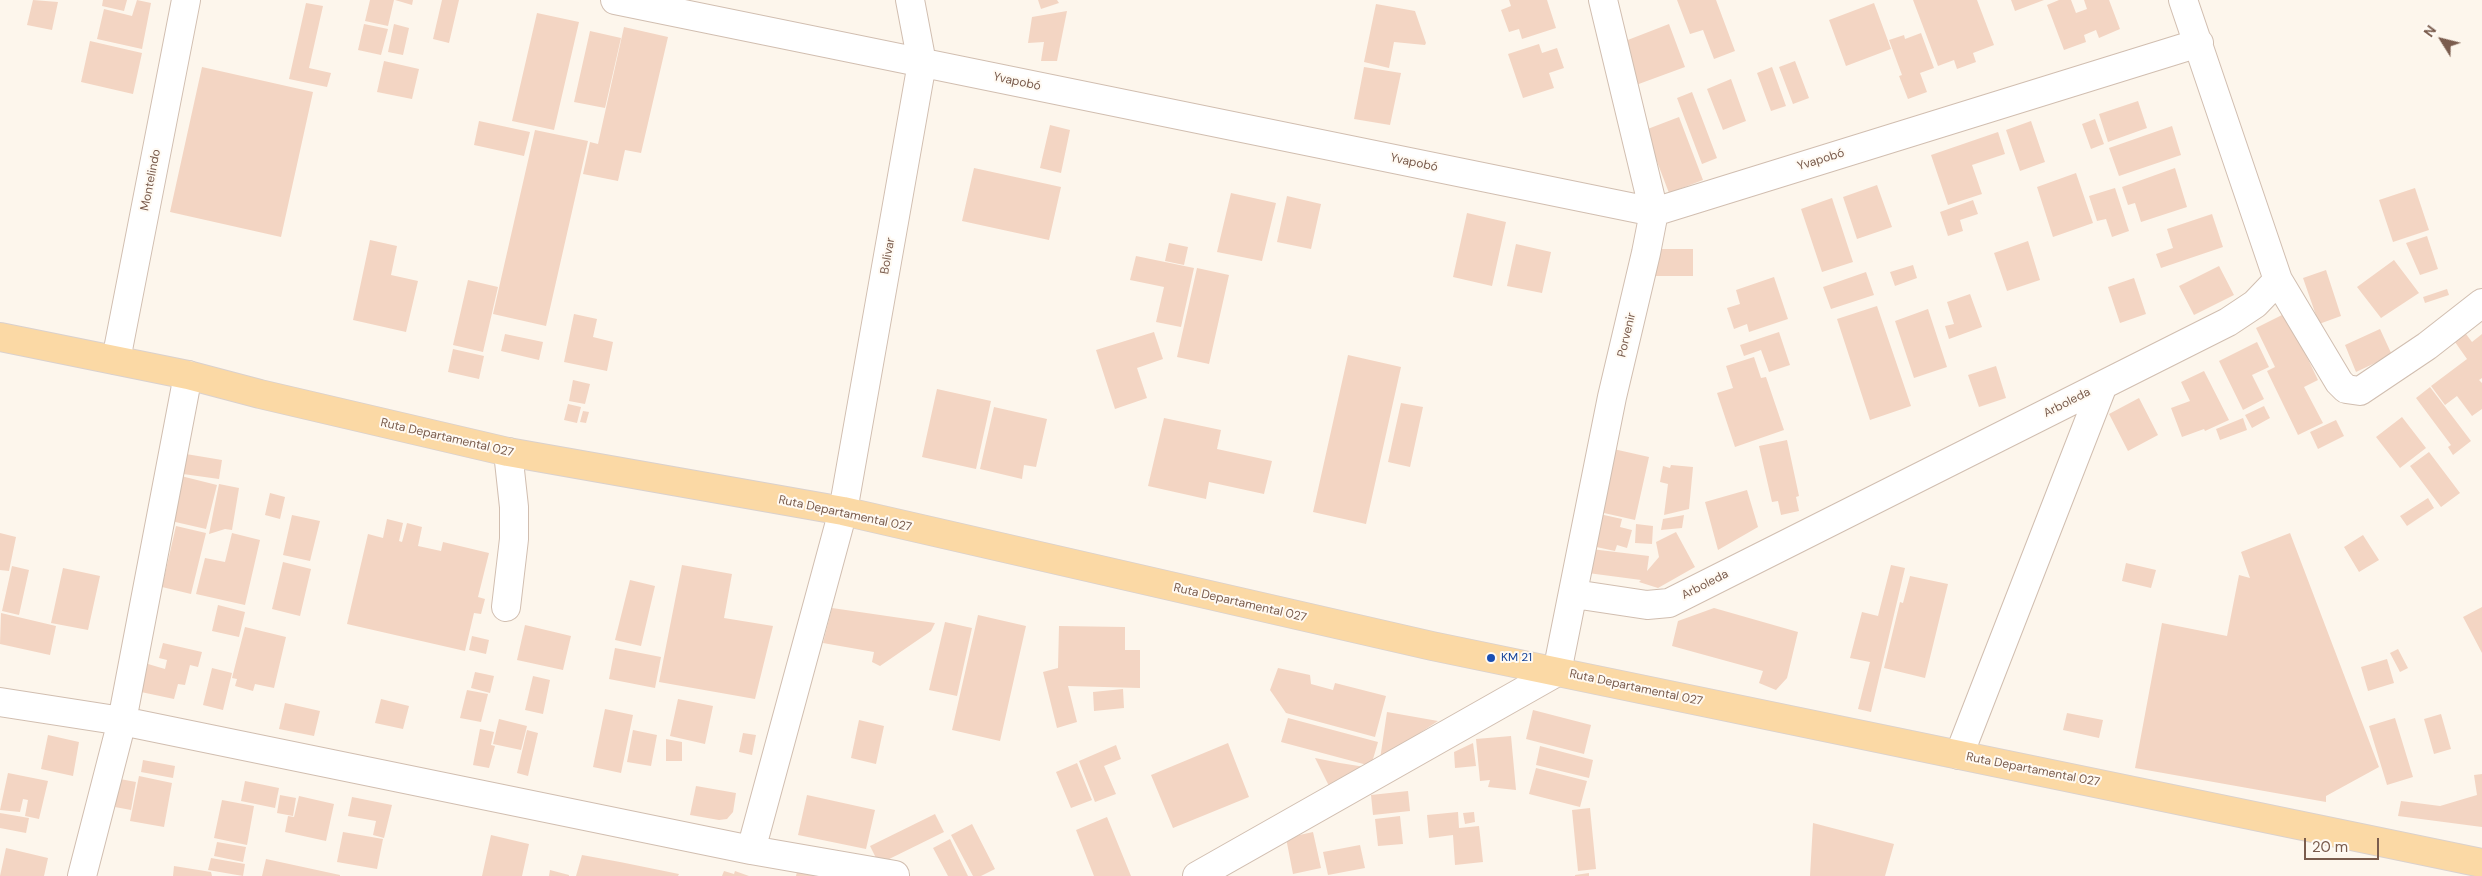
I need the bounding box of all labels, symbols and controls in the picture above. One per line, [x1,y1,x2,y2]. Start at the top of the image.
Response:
north arrow [2417,15,2467,65]
text: N [2420,22,2440,41]
street label: Yvapobó [992,70,1042,94]
street label: Yvapobó [1796,146,1846,174]
street label: Montelindo [138,148,164,212]
street label: Yvapobó [1389,151,1439,175]
street label: Bolivar [878,237,898,275]
street label: Porvenir [1615,311,1639,359]
street label: Arboleda [2041,385,2093,421]
street label: Ruta Departamental 027 [379,416,515,460]
street label: Ruta Departamental 027 [777,493,913,535]
street label: Arboleda [1679,567,1731,603]
street label: Ruta Departamental 027 [1172,581,1308,625]
place label: KM 21 [1501,651,1532,665]
marker: KM 21 [1485,652,1497,664]
street label: Ruta Departamental 027 [1568,667,1704,709]
street label: Ruta Departamental 027 [1965,750,2101,790]
scale bar [2307,828,2382,860]
text: 20 m [2312,837,2348,857]

